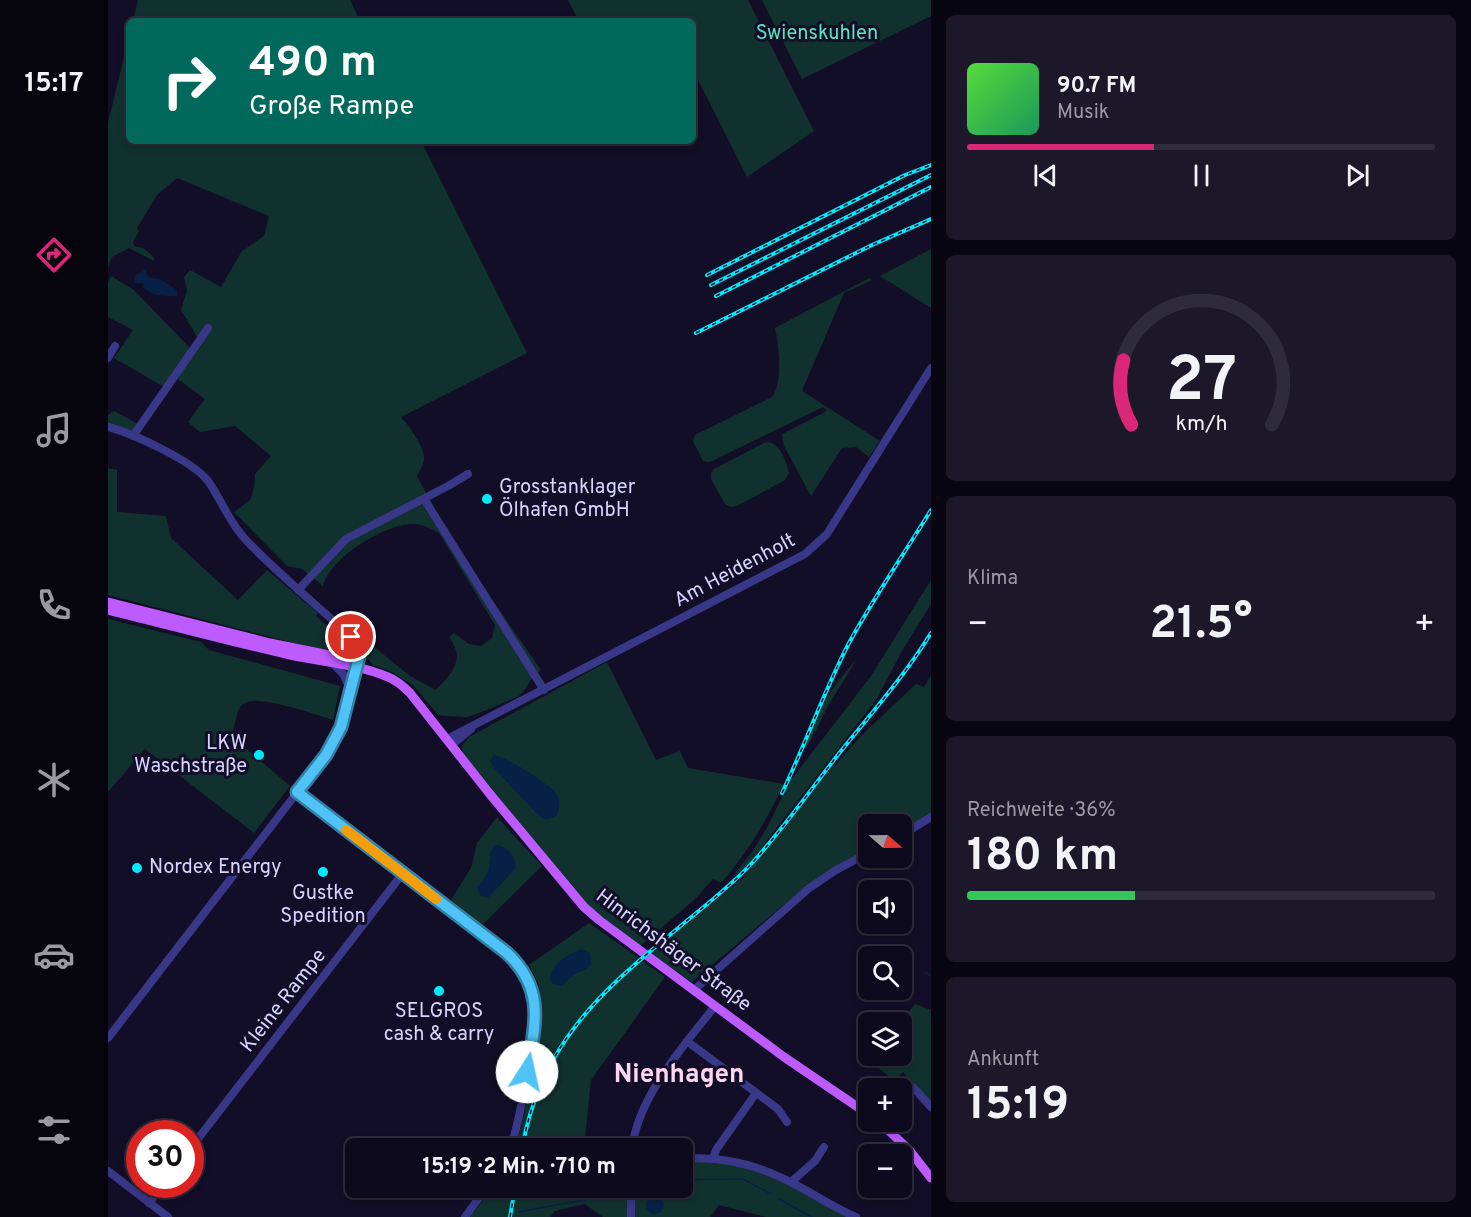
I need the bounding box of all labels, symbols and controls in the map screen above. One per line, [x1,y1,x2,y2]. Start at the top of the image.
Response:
park label: Swienskuhlen [756,21,878,47]
text: 490 m [249,38,377,91]
icon: right [150,42,228,120]
text: 15:17 [24,67,84,101]
text: 90.7 FM [1057,73,1136,100]
text: Große Rampe [249,90,414,124]
text: Musik [1057,100,1109,126]
icon: previous [1029,159,1062,192]
icon: pause [1185,159,1218,192]
icon: next [1341,159,1374,192]
icon: directions [33,234,75,276]
text: 27 [1165,344,1237,423]
icon: music [33,409,75,451]
text: km/h [1175,412,1227,439]
place label: Grosstanklager Ölhafen GmbH [499,475,636,524]
marker: Grosstanklager Ölhafen GmbH [480,492,494,506]
street label: Am Heidenholt [670,528,800,614]
text: Klima [967,566,1018,592]
icon: phone [33,584,75,626]
text: 21.5° [1150,597,1252,654]
text: − [967,605,988,647]
text: + [1414,605,1435,647]
pin [325,611,376,662]
icon: arrive [334,620,367,653]
place label: LKW Waschstraße [134,731,247,780]
marker: LKW Waschstraße [252,748,266,762]
icon: climate [33,759,75,801]
text: Reichweite · 36% [967,798,1116,824]
north arrow [858,814,912,868]
map controls [858,814,912,1198]
text: 180 km [967,829,1118,886]
place label: Nordex Energy [149,855,282,881]
marker: Nordex Energy [130,861,144,875]
marker: Gustke Spedition [316,865,330,879]
button: sound [858,880,912,934]
place label: Gustke Spedition [280,881,366,930]
street label: Hinrichshäger Straße [590,884,756,1018]
icon: car [33,934,75,976]
street label: Kleine Rampe [235,944,333,1058]
button: search [858,946,912,1000]
marker: SELGROS cash & carry [432,984,446,998]
place label: SELGROS cash & carry [384,999,494,1048]
button: layers [858,1012,912,1066]
position arrow [495,1040,559,1104]
text: Ankunft [967,1047,1039,1073]
district label: Nienhagen [614,1059,744,1092]
button: + [858,1078,912,1132]
text: 15:19 [967,1078,1069,1135]
icon: filters [33,1109,75,1151]
speed limit sign: 30 [126,1120,204,1198]
button: − [858,1144,912,1198]
text: 15:19 · 2 Min. · 710 m [422,1154,616,1181]

